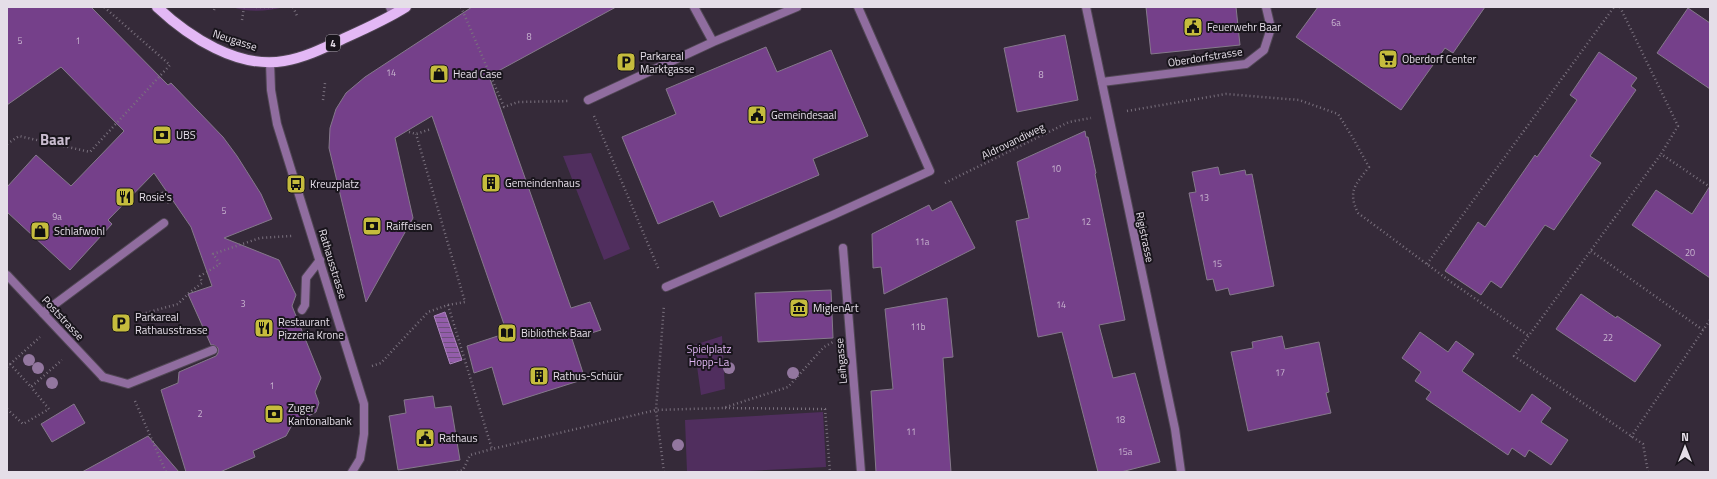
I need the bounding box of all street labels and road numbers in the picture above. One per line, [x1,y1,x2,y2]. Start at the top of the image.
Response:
street label: Neugasse [211,25,260,55]
road number: 4 [326,35,340,51]
street label: Oberdorfstrasse [1167,43,1244,71]
street label: Aldrovandiweg [979,119,1048,163]
street label: Rigistrasse [1132,210,1158,264]
street label: Rathausstrasse [315,227,351,301]
street label: Poststrasse [38,292,88,344]
street label: Leihgasse [831,337,851,385]

